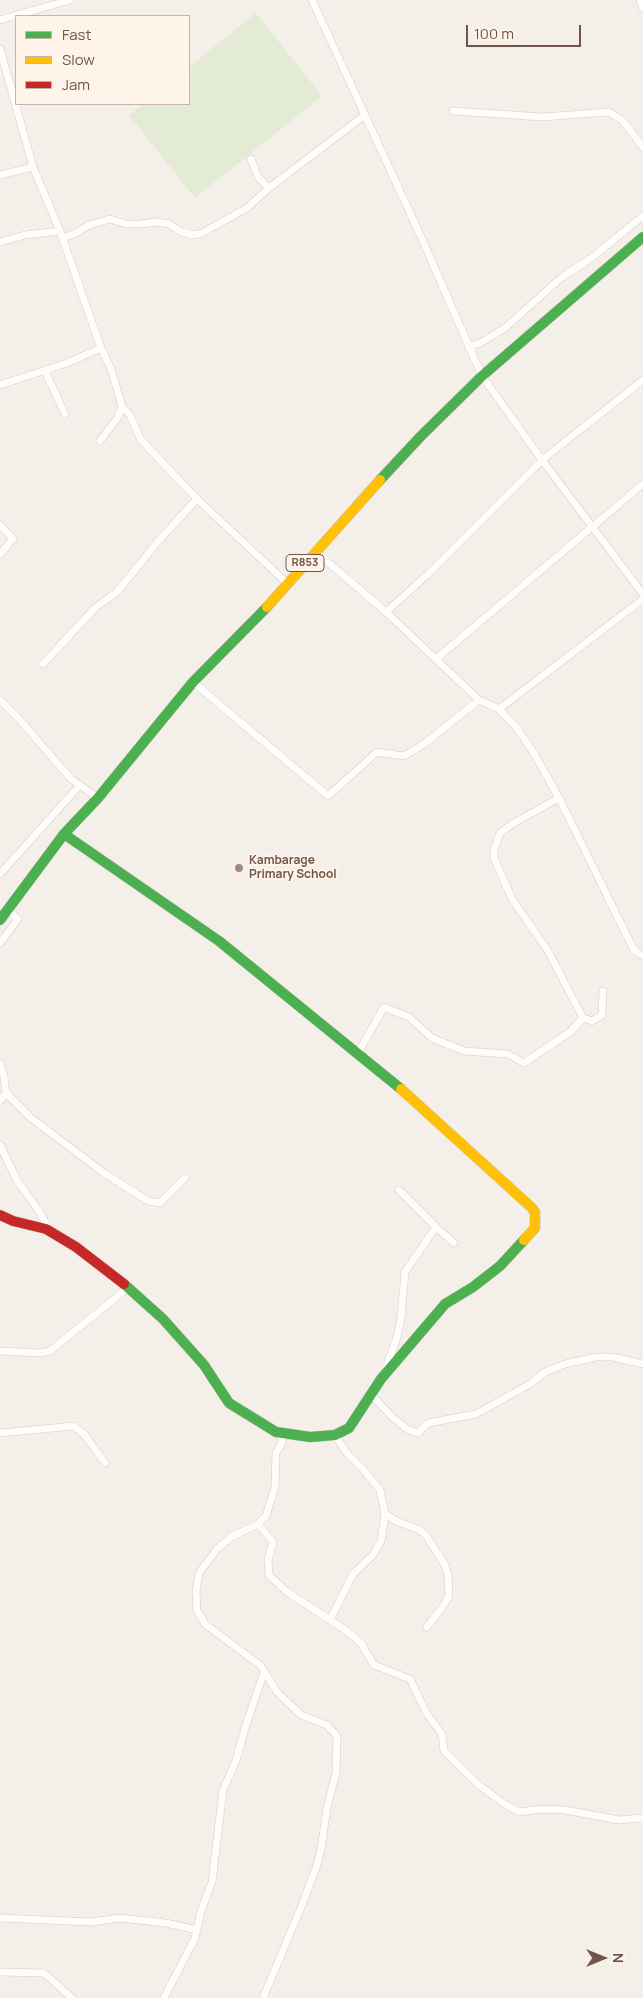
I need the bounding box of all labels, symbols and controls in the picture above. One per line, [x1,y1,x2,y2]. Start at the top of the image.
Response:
legend [15,15,190,105]
scale bar [468,15,583,47]
text: 100 m [474,23,514,44]
text: Fast [62,24,91,45]
text: Slow [62,49,95,70]
text: Jam [62,74,90,95]
road number: R853 [286,554,324,572]
place label: Kambarage Primary School [249,854,337,882]
marker: Kambarage Primary School [233,862,245,874]
north arrow [578,1933,628,1983]
text: N [609,1953,628,1963]

